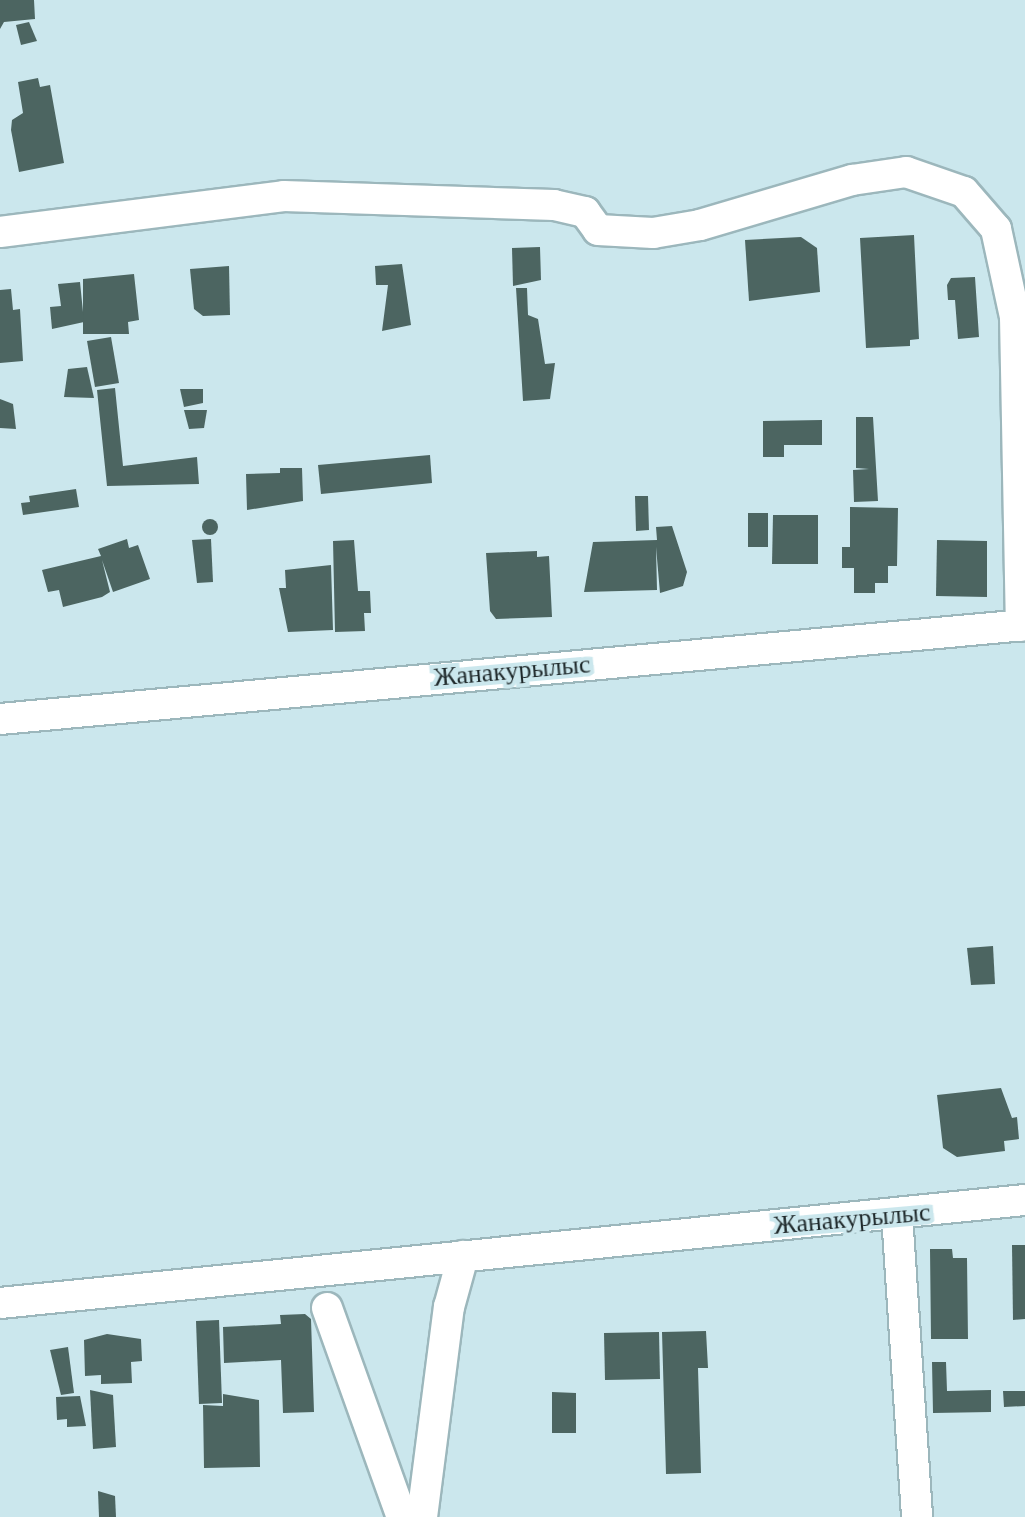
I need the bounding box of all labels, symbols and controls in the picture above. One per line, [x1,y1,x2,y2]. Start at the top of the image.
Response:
street label: Жанакурылыс [432,649,592,693]
street label: Жанакурылыс [772,1197,932,1241]

